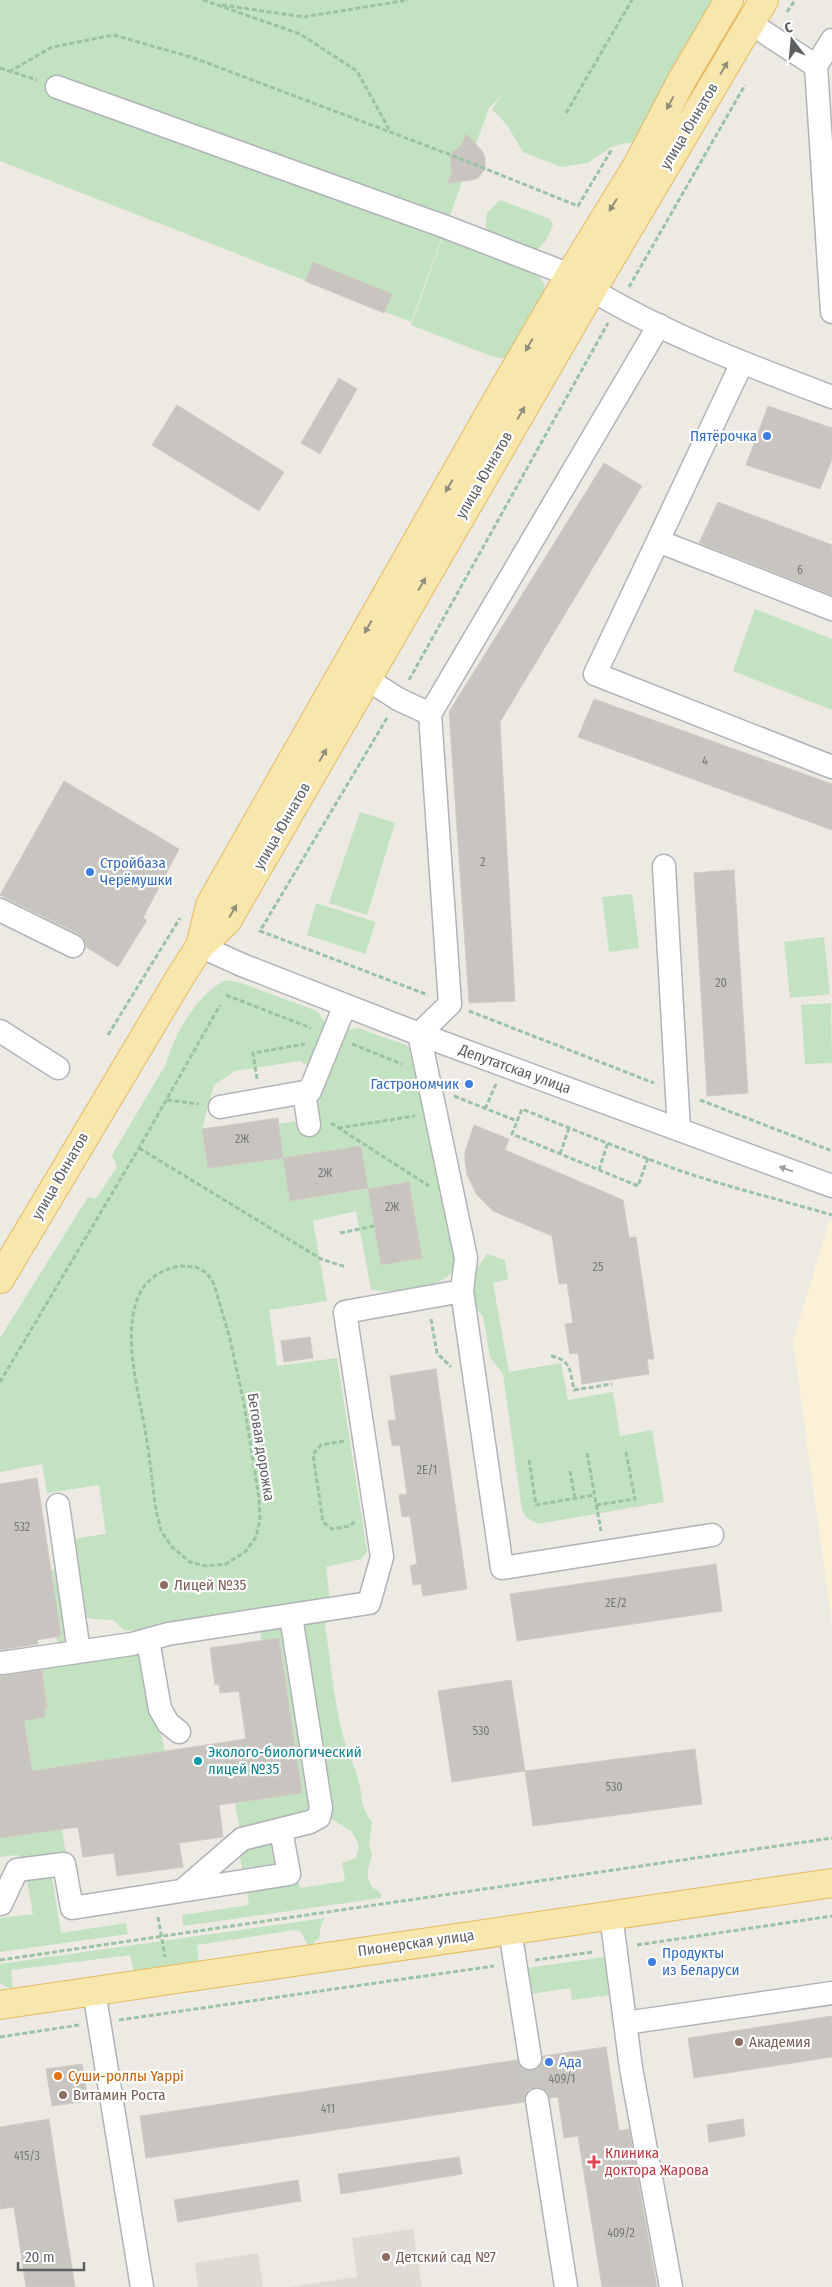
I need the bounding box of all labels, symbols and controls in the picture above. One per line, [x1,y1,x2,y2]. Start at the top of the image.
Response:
north arrow [767,15,817,65]
text: С [783,19,795,37]
one-way arrow [719,61,728,74]
street label: улица Юннатов [656,80,722,172]
one-way arrow [666,96,674,110]
one-way arrow [608,199,617,212]
one-way arrow [525,338,534,351]
one-way arrow [516,406,525,419]
place label: Пятёрочка [690,427,757,445]
street label: улица Юннатов [452,428,516,522]
marker: Пятёрочка [761,430,773,442]
one-way arrow [444,479,453,492]
house number: 6 [797,563,803,577]
one-way arrow [417,577,426,590]
one-way arrow [364,620,373,634]
one-way arrow [319,747,327,762]
house number: 4 [702,754,708,768]
street label: улица Юннатов [250,779,314,873]
place label: Стройбаза Черёмушки [100,854,173,889]
house number: 2 [480,855,486,869]
marker: Стройбаза Черёмушки [84,866,96,878]
one-way arrow [229,903,237,918]
house number: 20 [715,976,727,990]
street label: Депутатская улица [456,1040,573,1098]
place label: Гастрономчик [370,1075,459,1093]
marker: Гастрономчик [463,1078,475,1090]
street label: улица Юннатов [28,1129,92,1223]
house number: 2Ж [235,1132,249,1146]
one-way arrow [778,1165,793,1173]
house number: 2Ж [318,1166,332,1180]
house number: 2Ж [385,1200,399,1214]
house number: 25 [593,1260,604,1274]
street label: Беговая дорожка [244,1392,278,1502]
house number: 2Е/1 [417,1463,437,1477]
house number: 532 [14,1520,30,1534]
place label: Лицей №35 [174,1576,247,1594]
marker: Лицей №35 [158,1579,170,1591]
house number: 2Е/2 [605,1596,627,1610]
house number: 530 [472,1724,490,1738]
place label: Эколого-биологический лицей №35 [208,1743,362,1778]
marker: Эколого-биологический лицей №35 [192,1755,204,1767]
house number: 530 [605,1780,623,1794]
street label: Пионерская улица [357,1926,475,1960]
place label: Продукты из Беларуси [662,1944,739,1979]
marker: Продукты из Беларуси [646,1956,658,1968]
place label: Академия [749,2033,811,2051]
marker: Академия [733,2036,745,2048]
place label: Ада [559,2053,582,2071]
marker: Ада [543,2056,555,2068]
place label: Суши-роллы Yappi [68,2067,184,2085]
marker: Суши-роллы Yappi [52,2070,64,2082]
house number: 409/1 [549,2072,575,2086]
place label: Витамин Роста [73,2086,166,2104]
marker: Витамин Роста [57,2089,69,2101]
house number: 411 [321,2102,335,2116]
place label: Клиника доктора Жарова [605,2144,709,2179]
house number: 415/3 [14,2149,40,2163]
marker: Клиника доктора Жарова [587,2155,601,2169]
house number: 409/2 [607,2226,635,2240]
scale bar [18,2240,84,2272]
text: 20 m [25,2248,55,2266]
place label: Детский сад №7 [395,2248,496,2266]
marker: Детский сад №7 [380,2251,392,2263]

